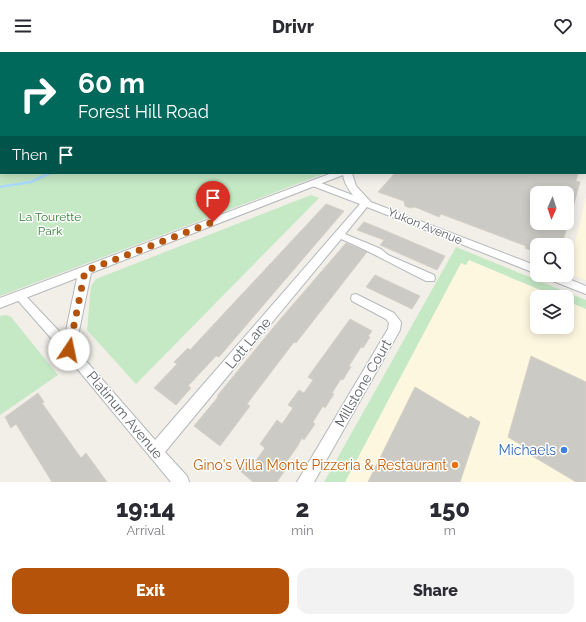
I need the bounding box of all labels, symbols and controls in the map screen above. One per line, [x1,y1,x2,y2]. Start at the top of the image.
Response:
icon: menu [12,15,34,37]
icon: heart [552,15,574,37]
text: Drivr [272,16,314,37]
text: 60 m [78,67,145,100]
icon: right [12,68,64,120]
text: Forest Hill Road [78,101,209,122]
icon: arrive [55,144,77,166]
text: Then [12,146,47,164]
pin [196,181,230,222]
north arrow [530,186,574,230]
map controls [530,186,574,334]
icon: arrive [202,187,224,209]
street label: Yukon Avenue [386,205,464,247]
park label: La Tourette Park [19,210,81,238]
button: search [530,238,574,282]
button: layers [530,290,574,334]
street label: Lott Lane [222,314,274,372]
position arrow [48,329,90,371]
street label: Millstone Court [331,336,395,430]
street label: Platinum Avenue [84,368,166,462]
place label: Michaels [498,442,556,458]
marker: Michaels [559,445,569,455]
place label: Gino's Villa Monte Pizzeria & Restaurant [193,457,447,473]
marker: Gino's Villa Monte Pizzeria & Restaurant [450,460,460,470]
text: 19:14 [116,494,175,523]
text: 2 [295,494,309,523]
text: 150 [430,494,470,523]
text: Arrival [127,523,165,538]
text: min [291,523,314,538]
text: m [444,523,456,538]
button: Exit [12,568,289,614]
button: Share [297,568,574,614]

